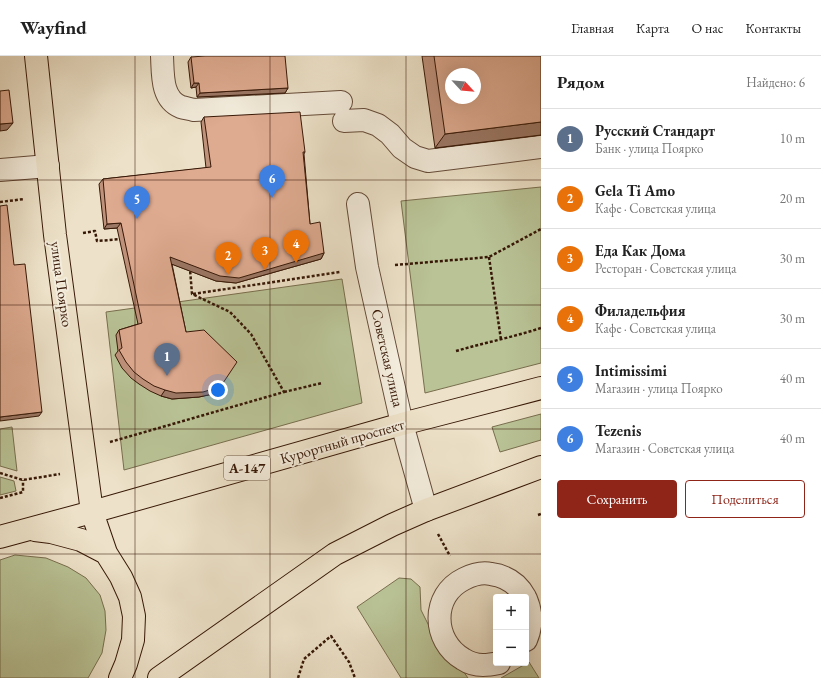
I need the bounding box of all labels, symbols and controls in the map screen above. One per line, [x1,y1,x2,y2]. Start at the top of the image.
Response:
text: Wayfind [20,15,87,40]
text: Главная [571,19,614,37]
text: Карта [636,19,669,37]
text: О нас [691,19,723,37]
text: Контакты [745,19,801,37]
north arrow [445,68,481,104]
text: Рядом [557,71,605,93]
text: Найдено: 6 [746,74,805,91]
text: Русский Стандарт [595,121,715,140]
text: 1 [567,130,573,147]
text: 10 m [780,130,805,147]
text: Банк · улица Поярко [595,140,704,157]
pin: 6 [259,165,285,198]
text: Gela Ti Amo [595,181,675,200]
pin: 5 [124,186,150,219]
text: 2 [567,190,573,207]
text: 20 m [780,190,805,207]
text: Кафе · Советская улица [595,200,716,217]
pin: 4 [283,230,309,263]
pin: 3 [252,237,278,270]
street label: улица Поярко [47,240,77,328]
text: Еда Как Дома [595,241,686,260]
pin: 2 [215,242,241,275]
text: 3 [567,250,573,267]
text: 30 m [780,250,805,267]
text: Ресторан · Советская улица [595,260,736,277]
text: Филадельфия [595,301,686,320]
street label: Советская улица [367,307,409,409]
text: 4 [567,310,573,327]
text: 30 m [780,310,805,327]
text: Кафе · Советская улица [595,320,716,337]
pin: 1 [154,343,180,376]
text: Intimissimi [595,361,667,380]
text: 5 [567,370,573,387]
text: 40 m [780,370,805,387]
your location [208,380,228,400]
text: Магазин · улица Поярко [595,380,723,397]
street label: Курортный проспект [278,414,406,468]
text: Tezenis [595,421,641,440]
text: 6 [567,430,573,447]
text: 40 m [780,430,805,447]
text: Магазин · Советская улица [595,440,734,457]
road number: А-147 [224,456,270,480]
button: Сохранить [557,480,677,518]
button: Поделиться [685,480,805,518]
map controls [493,594,529,666]
button: + [493,594,529,630]
button: − [493,630,529,666]

